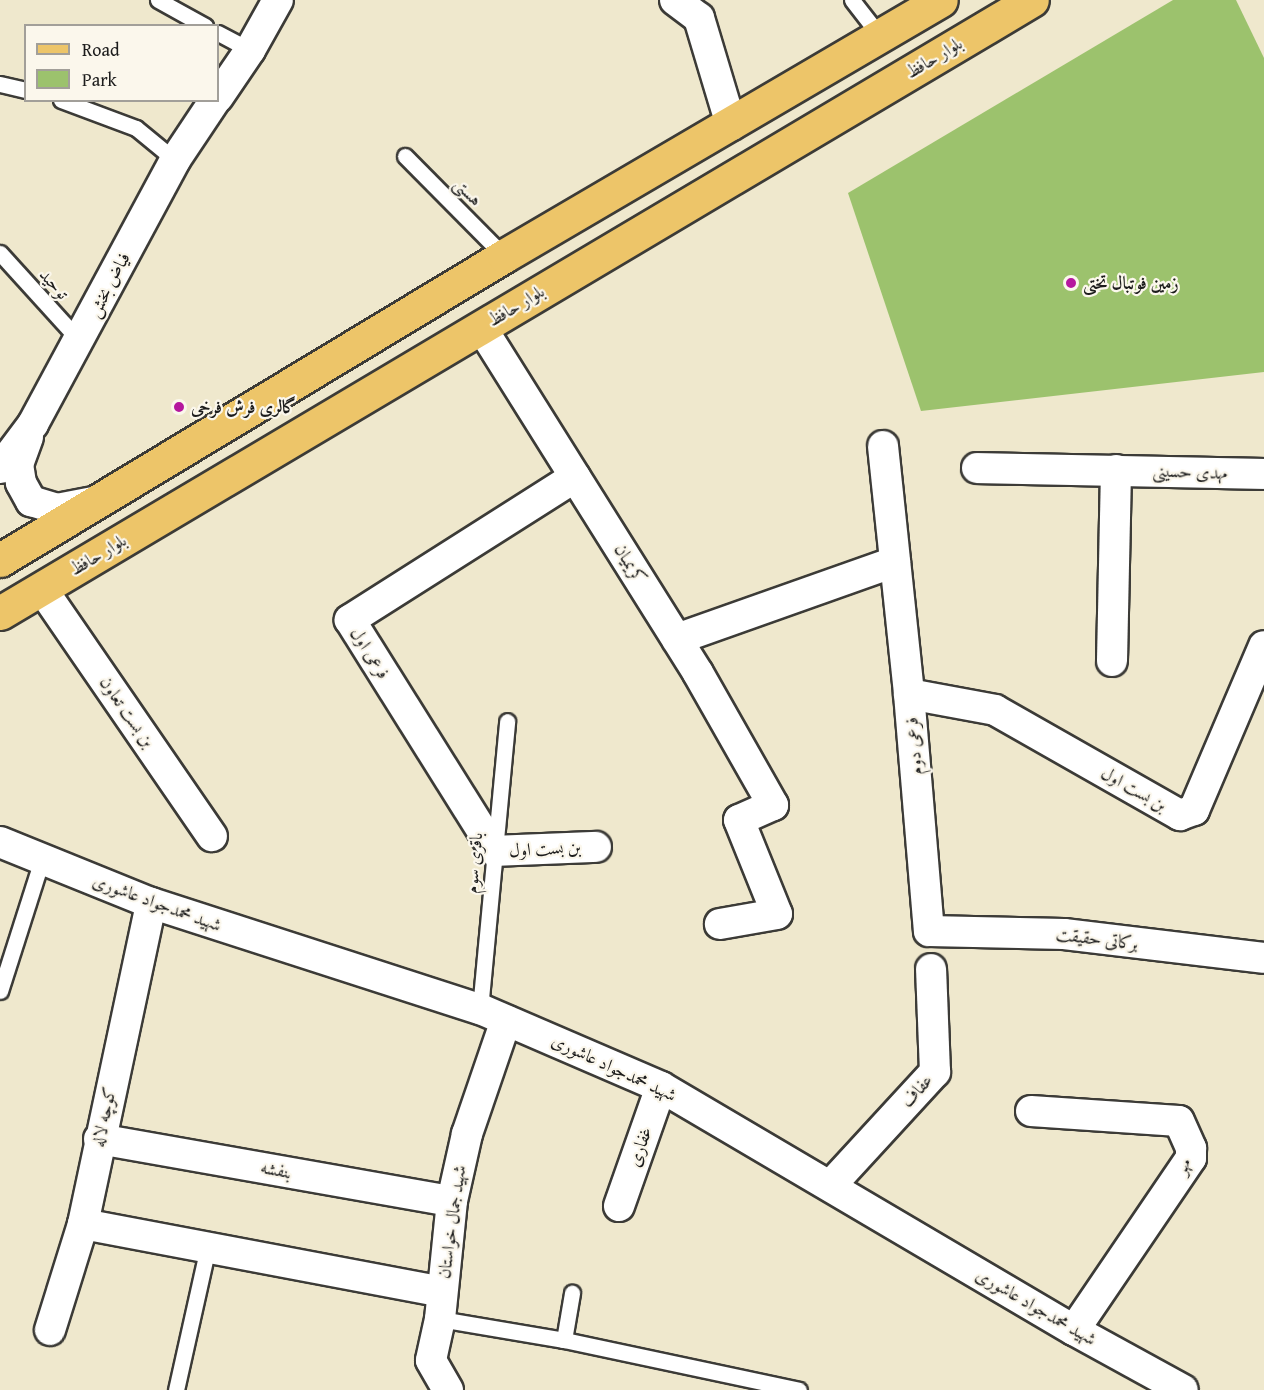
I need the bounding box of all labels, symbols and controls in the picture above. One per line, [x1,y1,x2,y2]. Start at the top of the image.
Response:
legend [24,24,219,102]
street label: بلوار حافظ [902,33,966,83]
text: Road [82,36,120,63]
text: Park [82,66,117,93]
street label: هستی [449,173,487,211]
street label: فیاض بخش [83,249,135,321]
street label: توحید [35,264,73,304]
place label: زمین فوتبال تختی [1083,272,1179,294]
marker: زمین فوتبال تختی [1064,276,1078,290]
street label: بلوار حافظ [484,281,548,331]
place label: گالری فرش فرخی [191,396,296,418]
marker: گالری فرش فرخی [172,400,186,414]
street label: مهدی حسینی [1152,460,1228,484]
street label: بلوار حافظ [66,530,130,580]
street label: کریمیان [609,540,651,588]
street label: فرعی اول [346,623,394,683]
street label: بن‌ بست تعاون [95,672,159,752]
street label: فرعی دوم [901,716,927,776]
street label: بن بست اول [1097,762,1171,816]
street label: باقری سوم [461,832,487,894]
street label: بن بست اول [508,836,582,862]
street label: شهید محمدجواد عاشوری [90,870,224,936]
street label: برکاتی حقیقت [1055,923,1139,955]
street label: شهید محمدجواد عاشوری [548,1030,680,1106]
street label: عفاف [897,1070,937,1112]
street label: کوچه لاله [87,1085,121,1149]
street label: غفاری [623,1124,657,1170]
street label: مهر [1170,1154,1196,1178]
street label: بنفشه [259,1157,293,1183]
street label: شهید جمال خواستان [433,1164,471,1280]
street label: شهید محمدجواد عاشوری [972,1264,1100,1350]

